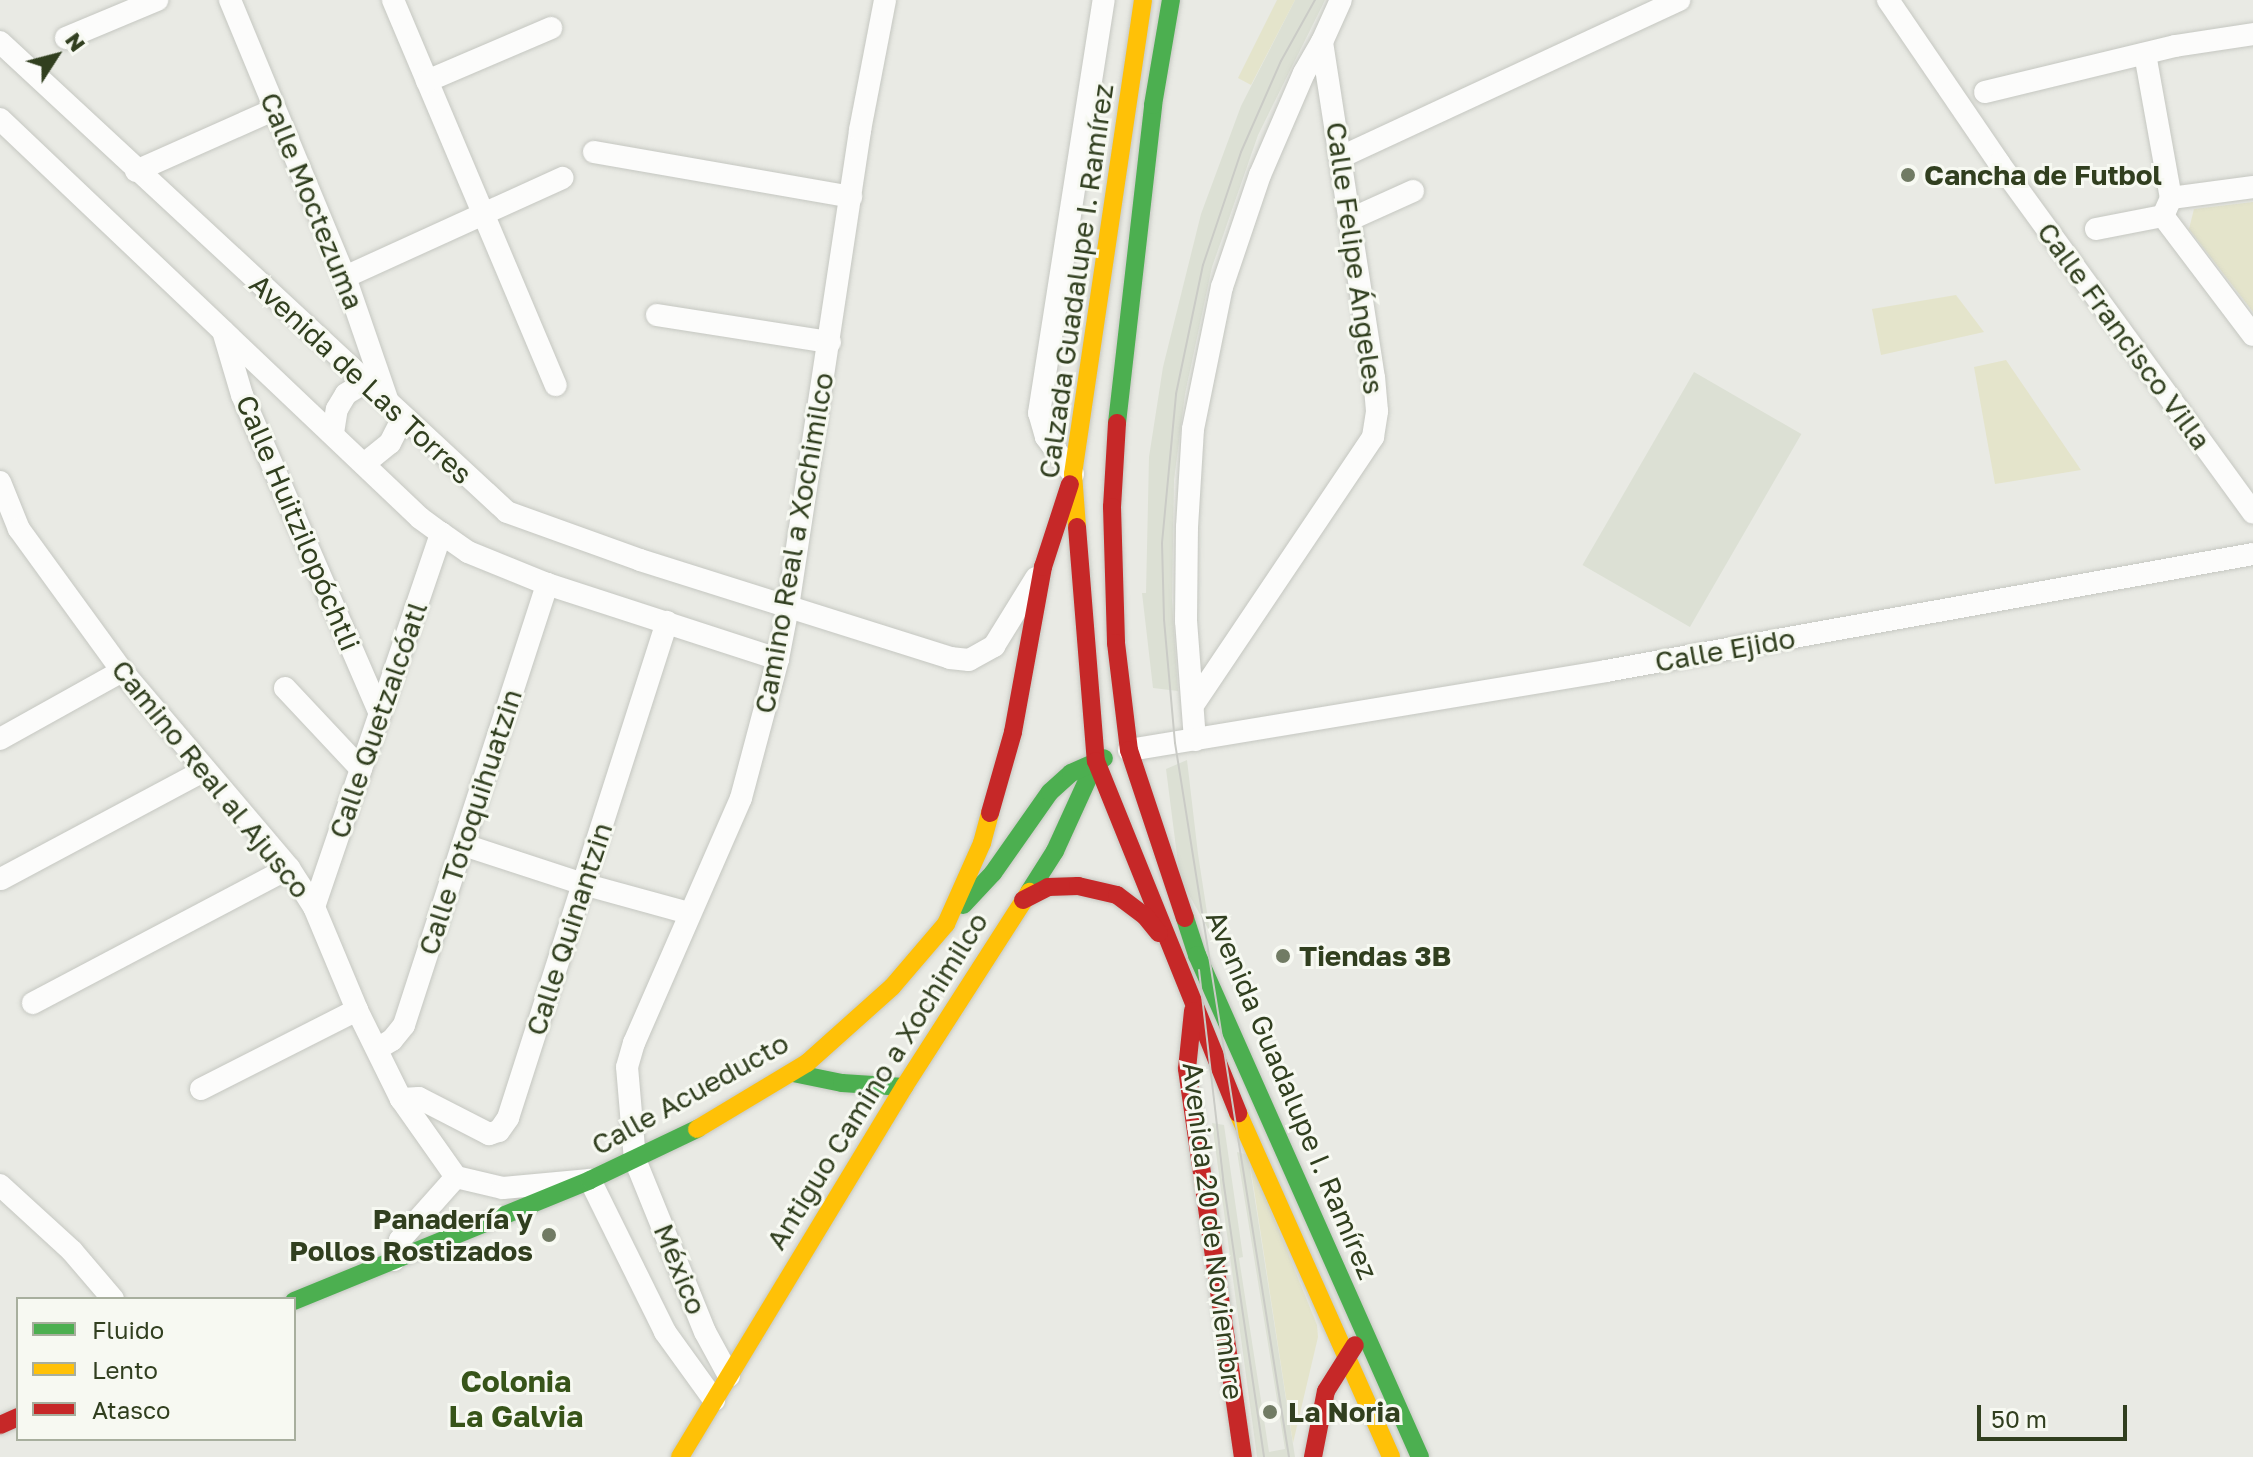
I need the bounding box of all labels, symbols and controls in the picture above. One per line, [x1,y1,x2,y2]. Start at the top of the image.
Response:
north arrow [16,16,96,96]
text: N [60,27,92,56]
street label: Calzada Guadalupe I. Ramírez [1032,81,1120,481]
street label: Calle Moctezuma [253,88,371,314]
street label: Calle Felipe Ángeles [1319,120,1391,396]
place label: Cancha de Futbol [1924,158,2162,192]
marker: Cancha de Futbol [1899,166,1917,184]
street label: Calle Francisco Villa [2030,216,2218,456]
street label: Avenida de Las Torres [243,267,479,491]
street label: Camino Real a Xochimilco [747,370,841,716]
street label: Calle Huitzilopóchtli [229,390,367,656]
street label: Calle Quetzalcóatl [322,597,434,843]
street label: Calle Ejido [1652,621,1798,679]
street label: Camino Real al Ajusco [105,653,317,905]
street label: Calle Totoquihuatzin [411,685,529,959]
street label: Calle Quinantzin [519,818,619,1040]
street label: Antiguo Camino a Xochimilco [759,906,995,1256]
street label: Avenida Guadalupe I. Ramírez [1199,906,1385,1284]
place label: Tiendas 3B [1299,939,1451,973]
marker: Tiendas 3B [1274,947,1292,965]
street label: Calle Acueducto [586,1026,794,1162]
street label: Avenida 20 de Noviembre [1176,1060,1250,1402]
place label: Panadería y Pollos Rostizados [289,1202,533,1268]
street label: México [647,1219,713,1319]
marker: Panadería y Pollos Rostizados [540,1226,558,1244]
legend [16,1297,296,1441]
text: Fluido [92,1315,164,1344]
text: Lento [92,1355,158,1384]
district label: Colonia La Galvia [449,1363,583,1434]
scale bar [1981,1389,2131,1439]
text: Atasco [92,1395,170,1424]
place label: La Noria [1288,1395,1400,1429]
marker: La Noria [1259,1401,1281,1423]
text: 50 m [1991,1404,2047,1433]

